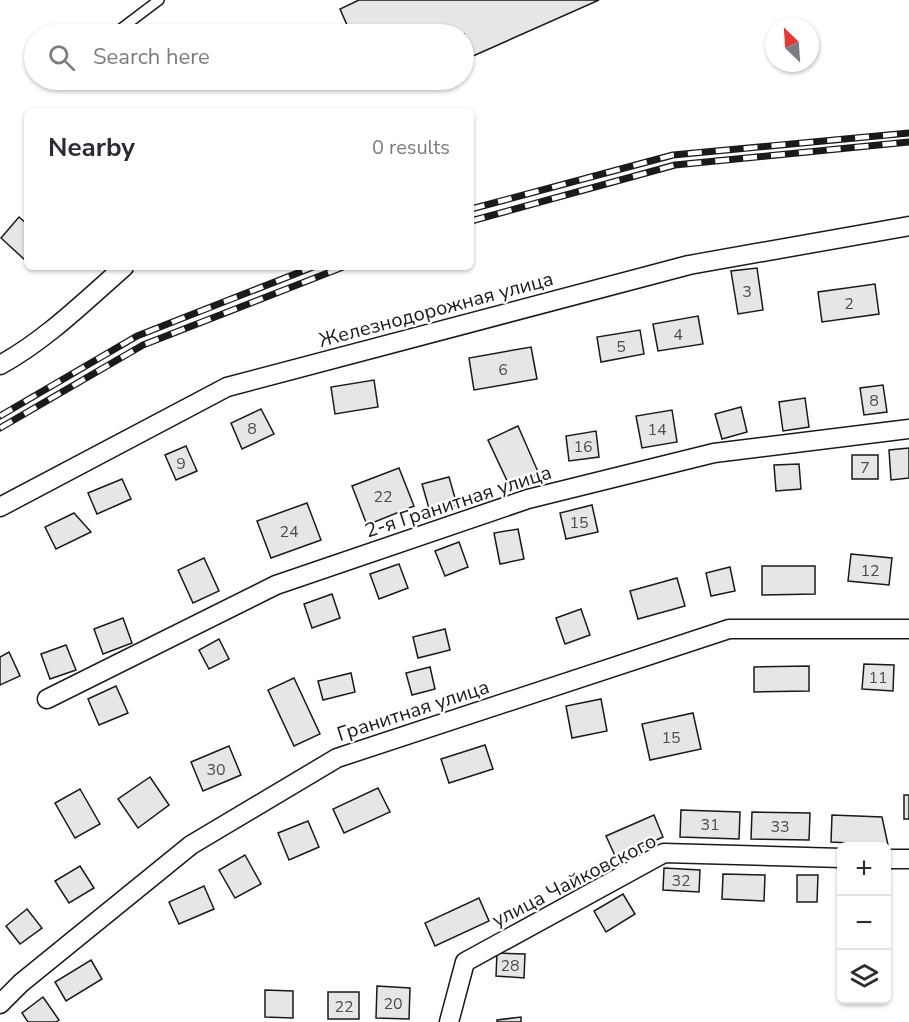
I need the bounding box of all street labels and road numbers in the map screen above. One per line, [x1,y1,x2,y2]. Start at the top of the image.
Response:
street label: Железнодорожная улица [316,265,556,354]
street label: 2-я Гранитная улица [361,459,555,544]
street label: Гранитная улица [334,673,493,748]
street label: улица Чайковского [487,827,661,934]

